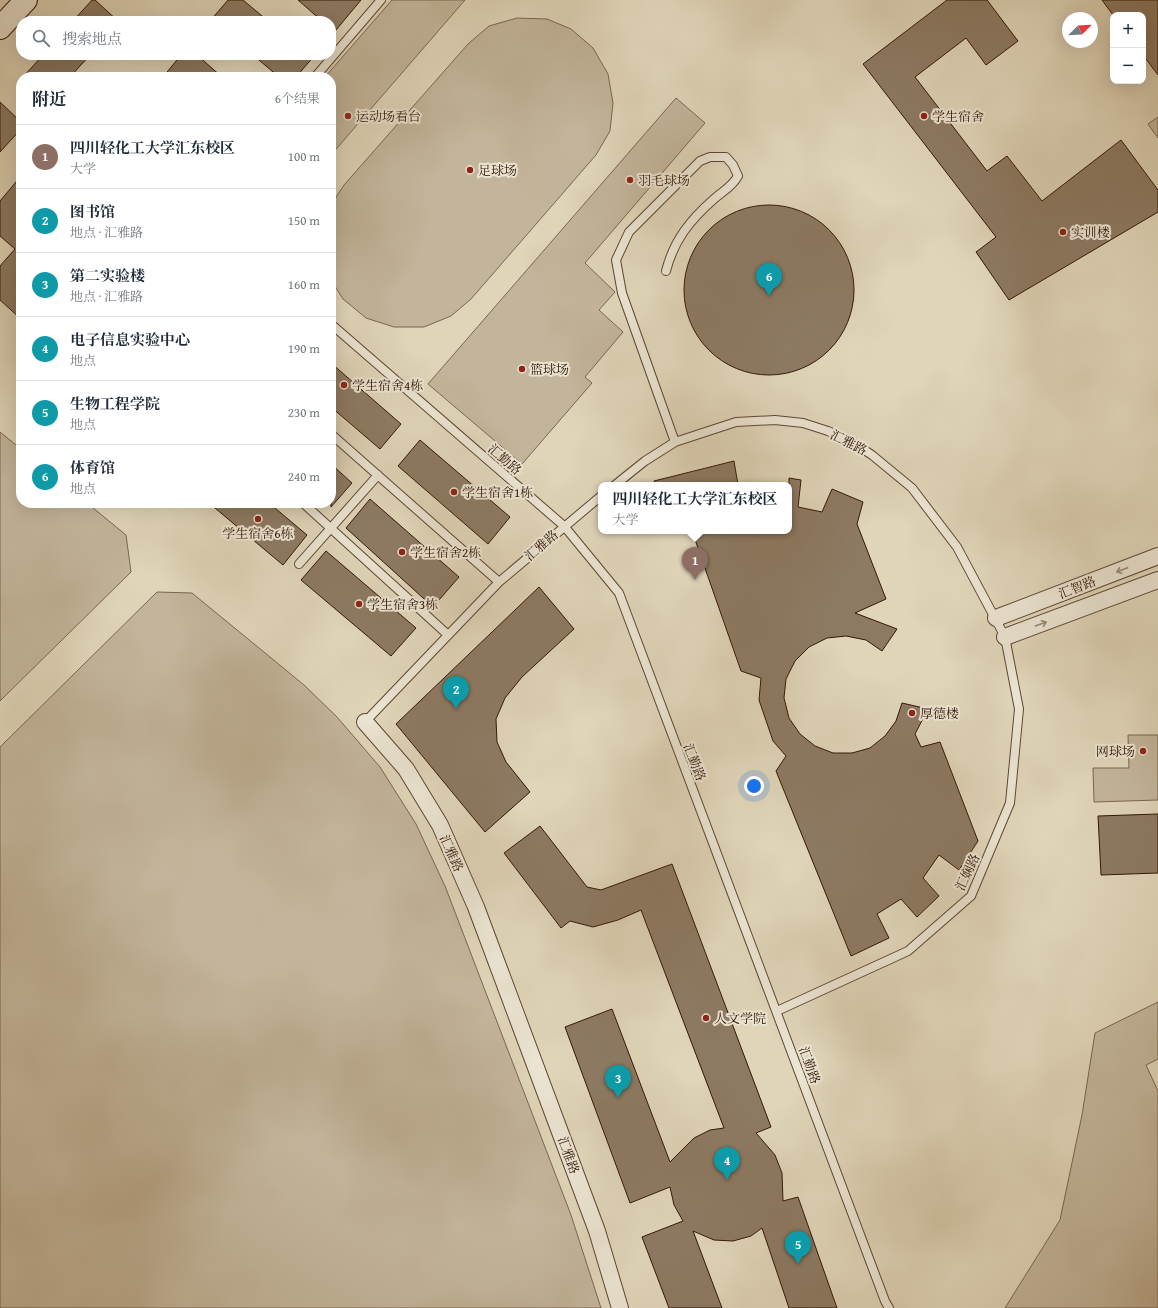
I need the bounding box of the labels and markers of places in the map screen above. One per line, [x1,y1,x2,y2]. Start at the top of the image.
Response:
place label: 运动场看台 [356,107,421,126]
place label: 学生宿舍 [932,107,984,126]
marker: 运动场看台 [343,111,353,121]
marker: 学生宿舍 [919,111,929,121]
place label: 足球场 [478,161,517,180]
marker: 足球场 [465,165,475,175]
place label: 羽毛球场 [638,171,690,190]
marker: 羽毛球场 [625,175,635,185]
place label: 实训楼 [1071,223,1110,242]
marker: 实训楼 [1058,227,1068,237]
pin: 6 [756,263,782,296]
place label: 篮球场 [530,360,569,379]
marker: 篮球场 [517,364,527,374]
place label: 学生宿舍4栋 [352,376,423,395]
marker: 学生宿舍4栋 [339,380,349,390]
place label: 学生宿舍1栋 [462,483,533,502]
marker: 学生宿舍1栋 [449,487,459,497]
marker: 学生宿舍6栋 [253,514,263,524]
place label: 学生宿舍6栋 [222,524,294,543]
place label: 学生宿舍2栋 [410,543,481,562]
marker: 学生宿舍2栋 [397,547,407,557]
pin: 1 [682,547,708,580]
place label: 学生宿舍3栋 [367,595,438,614]
marker: 学生宿舍3栋 [354,599,364,609]
pin: 2 [443,676,469,709]
place label: 厚德楼 [920,704,959,723]
marker: 厚德楼 [907,708,917,718]
place label: 网球场 [1096,742,1135,761]
marker: 网球场 [1138,746,1148,756]
place label: 人文学院 [714,1009,766,1028]
marker: 人文学院 [701,1013,711,1023]
pin: 3 [605,1065,631,1098]
pin: 4 [714,1147,740,1180]
pin: 5 [785,1231,811,1264]

